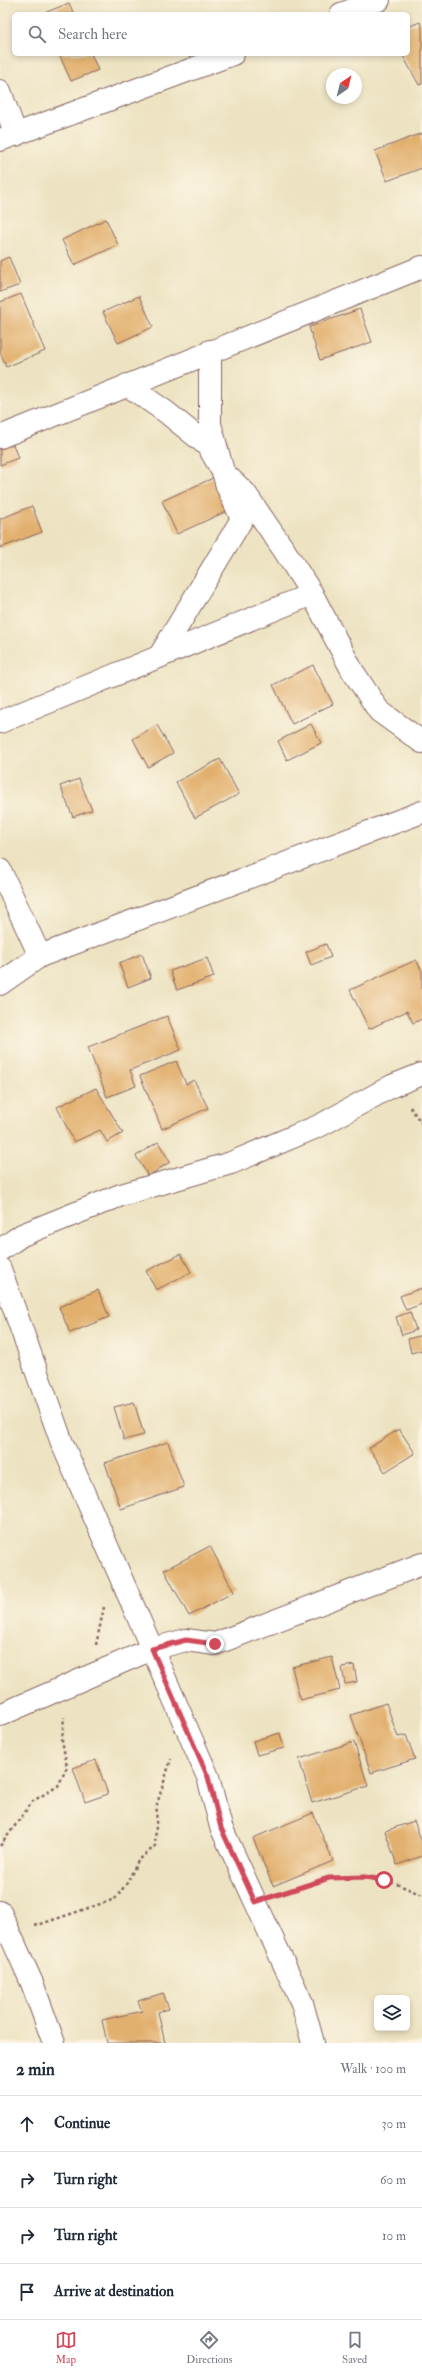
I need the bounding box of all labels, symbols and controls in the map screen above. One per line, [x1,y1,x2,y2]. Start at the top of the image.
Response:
search box [12,12,410,56]
icon: search [26,23,48,45]
text: Search here [58,25,127,44]
north arrow [326,68,362,104]
route end [206,1635,224,1653]
route start [375,1871,393,1889]
map controls [374,1995,410,2031]
button: layers [374,1995,410,2031]
text: 2 min [16,2059,55,2080]
text: Walk · 100 m [340,2061,406,2077]
icon: ahead [16,2113,38,2135]
text: Continue [54,2114,110,2133]
text: 30 m [382,2116,406,2132]
icon: right [16,2169,38,2191]
text: Turn right [54,2170,117,2189]
text: 60 m [380,2172,406,2188]
icon: right [16,2225,38,2247]
text: Turn right [54,2226,117,2245]
text: 10 m [382,2228,406,2244]
icon: arrive [16,2281,38,2303]
text: Arrive at destination [54,2282,174,2301]
tab: Map [55,2329,77,2366]
tab: Directions [186,2329,233,2366]
tab: Saved [342,2329,367,2366]

